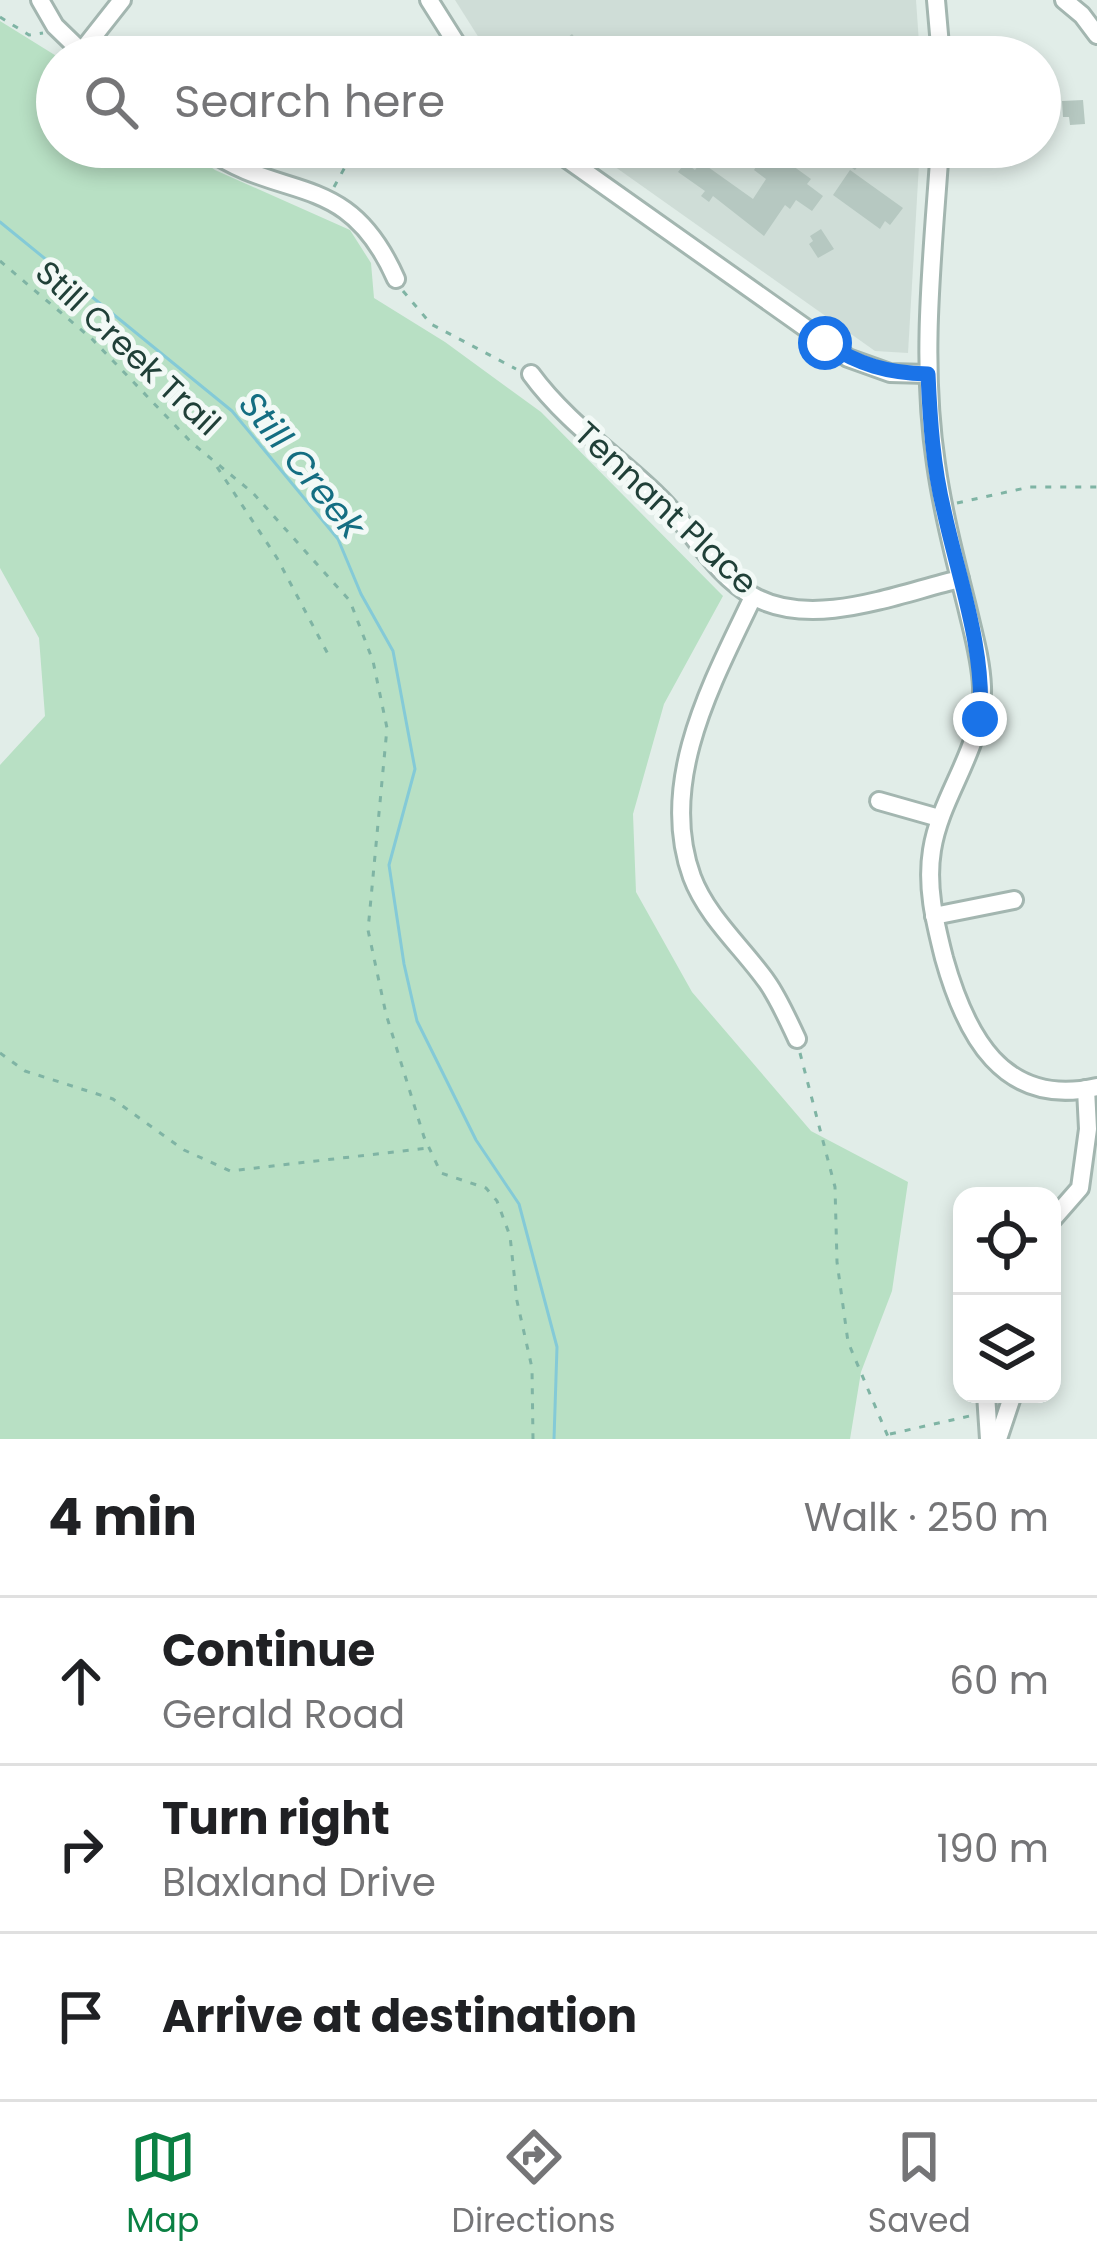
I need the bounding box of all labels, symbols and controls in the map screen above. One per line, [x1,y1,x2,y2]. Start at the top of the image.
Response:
search box [36,36,1061,168]
icon: search [78,69,144,135]
text: Search here [174,70,445,133]
street label: Still Creek Trail [25,250,231,446]
route start [798,316,852,370]
water label: Still Creek [227,381,378,550]
street label: Tennant Place [564,411,768,605]
route end [953,692,1007,746]
map controls [953,1187,1061,1403]
button: locate [953,1187,1061,1295]
button: layers [953,1295,1061,1403]
text: 4 min [48,1481,197,1553]
text: Walk · 250 m [804,1490,1049,1545]
text: Continue [162,1619,375,1682]
icon: ahead [48,1648,114,1714]
text: 60 m [949,1653,1049,1708]
text: Gerald Road [162,1687,405,1742]
text: Turn right [162,1787,390,1850]
icon: right [48,1816,114,1882]
text: 190 m [937,1821,1049,1876]
text: Blaxland Drive [162,1855,436,1910]
icon: arrive [48,1984,114,2050]
text: Arrive at destination [162,1985,637,2048]
tab: Map [126,2124,199,2246]
tab: Directions [452,2124,615,2246]
tab: Saved [868,2124,971,2246]

